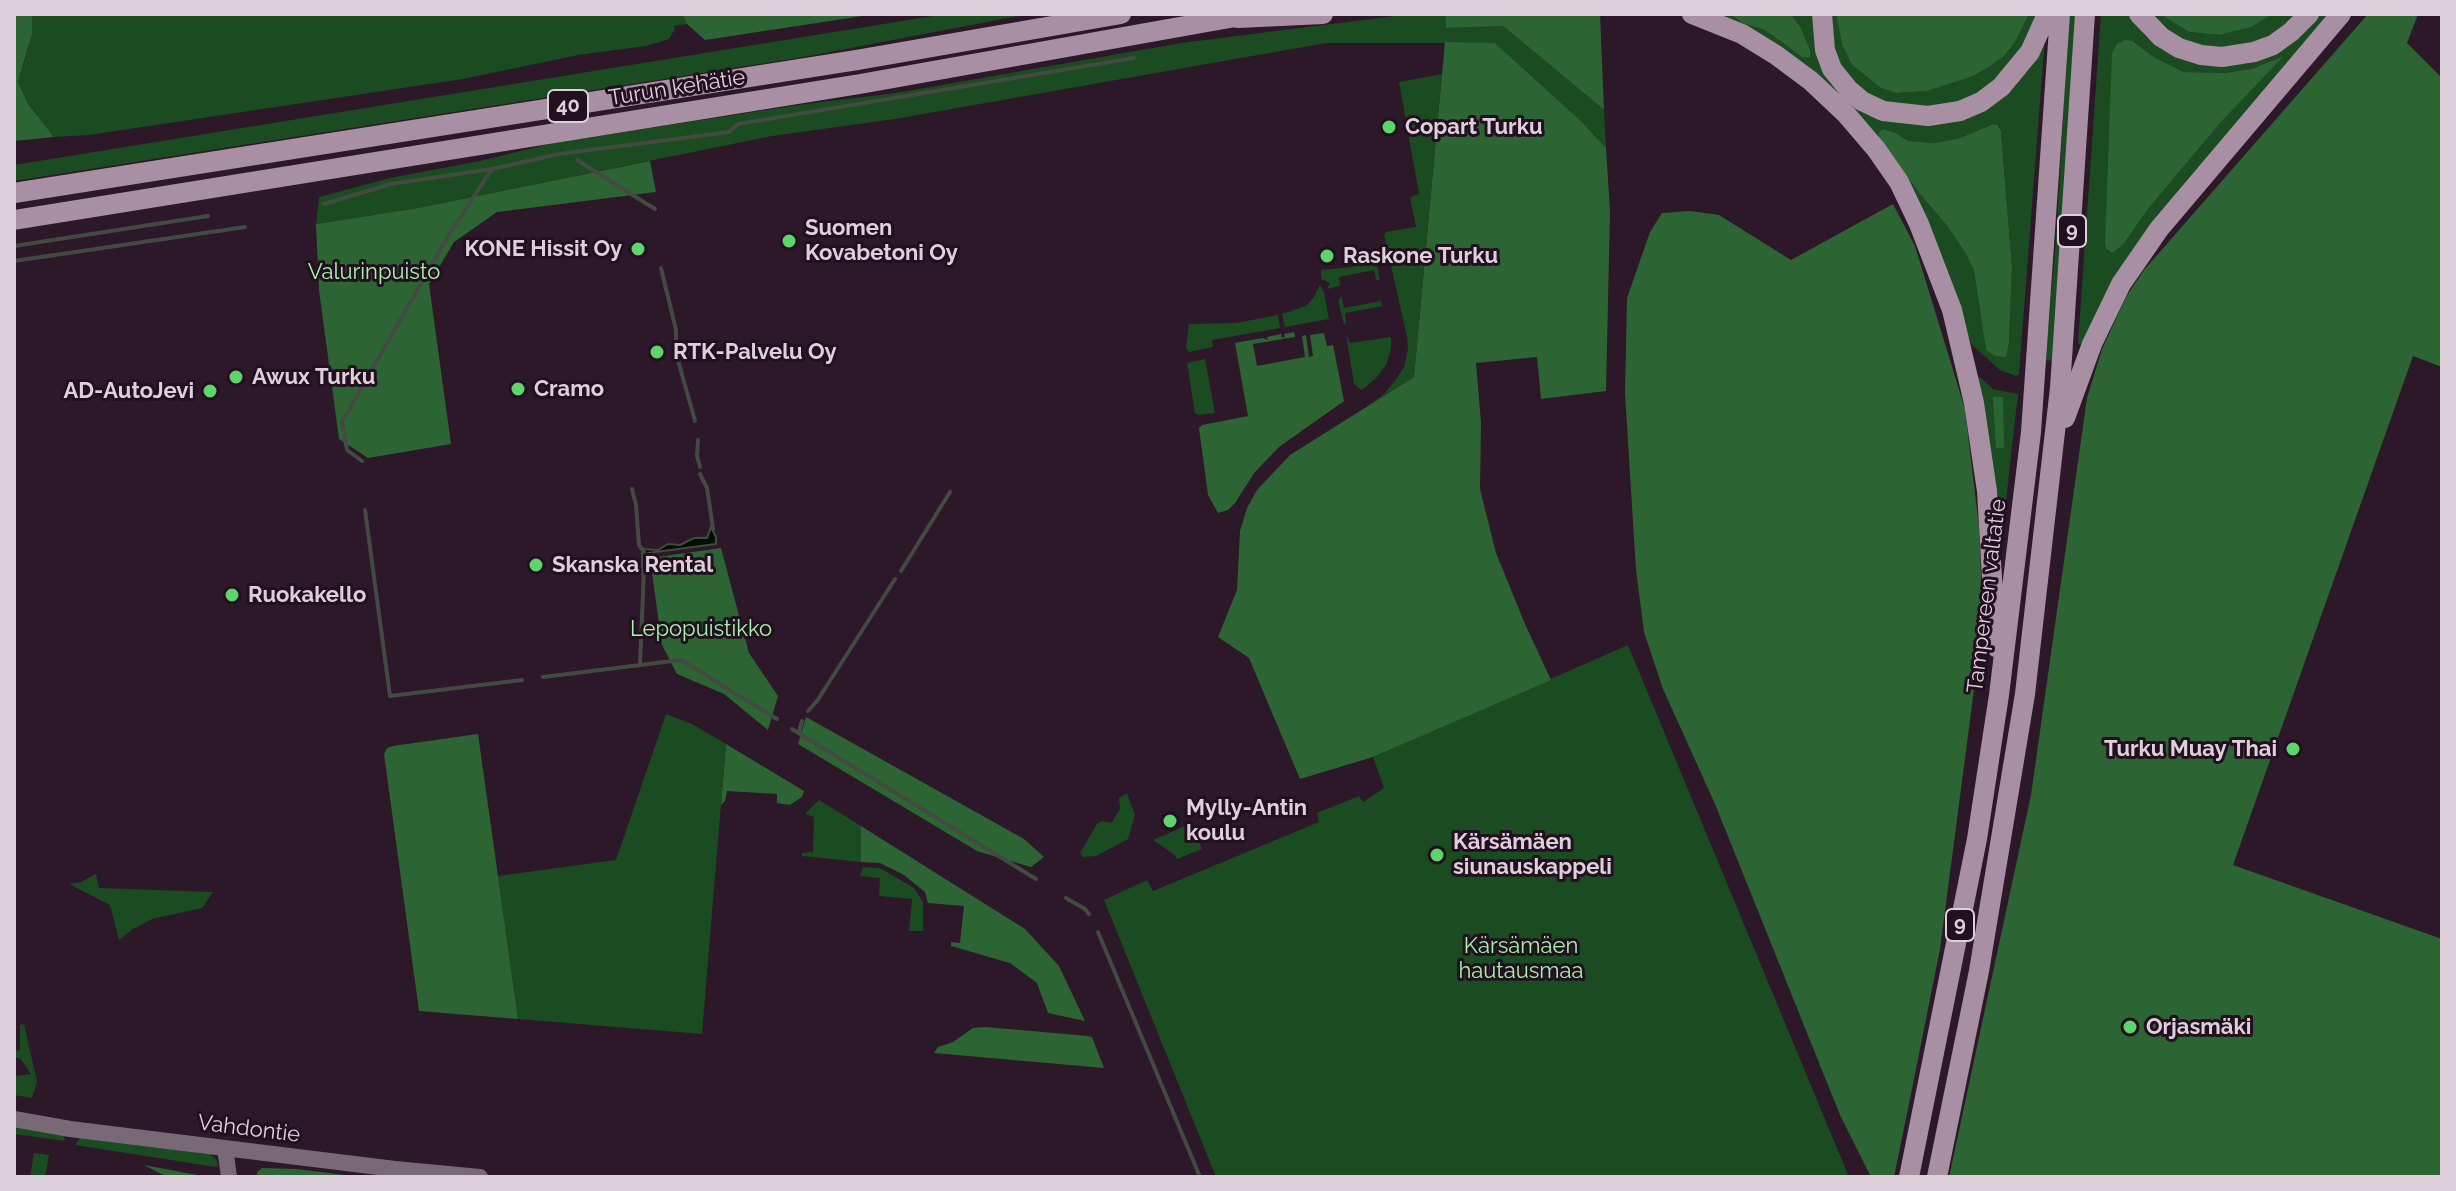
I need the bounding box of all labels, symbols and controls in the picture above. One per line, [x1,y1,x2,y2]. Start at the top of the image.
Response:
street label: Turun kehätie [607,64,747,112]
road number: 40 [548,90,588,122]
place label: Copart Turku [1405,114,1543,140]
marker: Copart Turku [1380,118,1398,136]
place label: Suomen Kovabetoni Oy [805,215,958,266]
road number: 9 [2058,215,2086,247]
marker: Suomen Kovabetoni Oy [780,232,798,250]
place label: KONE Hissit Oy [465,236,622,262]
marker: KONE Hissit Oy [629,240,647,258]
place label: Raskone Turku [1343,243,1498,269]
marker: Raskone Turku [1318,247,1336,265]
park label: Valurinpuisto [308,259,440,285]
place label: RTK-Palvelu Oy [673,339,837,365]
marker: RTK-Palvelu Oy [648,343,666,361]
place label: Awux Turku [252,364,375,390]
marker: Awux Turku [227,368,245,386]
place label: Cramo [534,376,604,402]
place label: AD-AutoJevi [64,378,194,404]
marker: Cramo [509,380,527,398]
marker: AD-AutoJevi [201,382,219,400]
street label: Tampereen valtatie [1962,498,2012,694]
place label: Skanska Rental [552,552,713,578]
marker: Skanska Rental [527,556,545,574]
place label: Ruokakello [248,582,366,608]
marker: Ruokakello [223,586,241,604]
park label: Lepopuistikko [630,616,772,642]
place label: Turku Muay Thai [2104,736,2277,762]
marker: Turku Muay Thai [2284,740,2302,758]
place label: Mylly-Antin koulu [1186,795,1307,846]
marker: Mylly-Antin koulu [1161,812,1179,830]
place label: Kärsämäen siunauskappeli [1453,829,1612,880]
marker: Kärsämäen siunauskappeli [1428,846,1446,864]
road number: 9 [1946,909,1974,941]
park label: Kärsämäen hautausmaa [1458,933,1584,984]
place label: Orjasmäki [2146,1014,2251,1040]
marker: Orjasmäki [2121,1018,2139,1036]
street label: Vahdontie [196,1110,302,1148]

